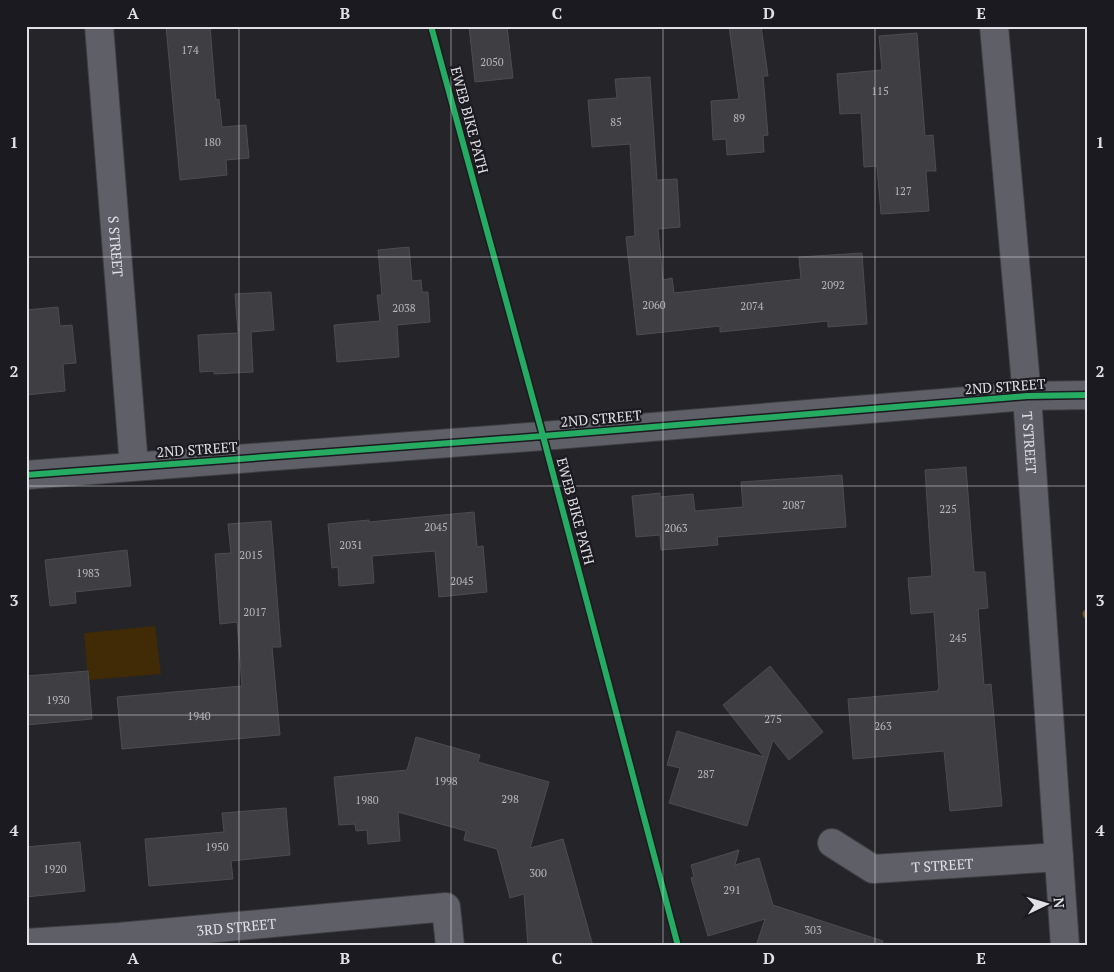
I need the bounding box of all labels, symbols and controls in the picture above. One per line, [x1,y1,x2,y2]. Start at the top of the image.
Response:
text: A [127,2,139,24]
text: B [340,2,350,24]
text: C [552,2,562,24]
text: D [763,2,775,24]
text: E [976,2,986,24]
house number: 174 [181,43,199,57]
house number: 2050 [480,55,504,69]
street label: EWEB BIKE PATH [447,64,493,176]
house number: 115 [871,84,889,98]
house number: 89 [733,111,745,125]
house number: 85 [610,115,622,129]
text: 1 [9,131,19,153]
text: 1 [1095,131,1105,153]
house number: 180 [203,135,221,149]
house number: 127 [894,184,912,198]
street label: S STREET [105,215,128,278]
house number: 2092 [821,278,845,292]
house number: 2060 [642,298,666,312]
house number: 2074 [740,299,764,313]
house number: 2038 [392,301,416,315]
text: 2 [9,360,19,382]
text: 2 [1095,360,1105,382]
street label: 2ND STREET [964,374,1046,398]
street label: 2ND STREET [560,405,643,431]
street label: T STREET [1019,411,1042,474]
street label: 2ND STREET [156,437,238,461]
street label: EWEB BIKE PATH [553,455,599,567]
house number: 2087 [782,498,806,512]
house number: 225 [939,502,957,516]
house number: 2045 [424,520,448,534]
house number: 2063 [664,521,688,535]
house number: 2031 [339,538,363,552]
house number: 2015 [239,548,263,562]
house number: 1983 [76,566,100,580]
house number: 2045 [450,574,474,588]
text: 3 [9,589,19,611]
text: 3 [1095,589,1105,611]
house number: 2017 [243,605,267,619]
house number: 245 [949,631,967,645]
house number: 1930 [46,693,70,707]
house number: 1940 [187,709,211,723]
house number: 275 [764,712,782,726]
house number: 263 [874,719,892,733]
house number: 287 [697,767,715,781]
house number: 1998 [434,774,458,788]
house number: 298 [501,792,519,806]
house number: 1980 [355,793,379,807]
text: 4 [9,819,19,841]
text: 4 [1095,819,1105,841]
house number: 1950 [205,840,229,854]
street label: T STREET [911,853,974,876]
house number: 1920 [43,862,67,876]
house number: 300 [529,866,547,880]
north arrow [1022,880,1072,930]
house number: 291 [723,883,741,897]
text: N [1050,897,1069,909]
street label: 3RD STREET [196,913,277,939]
house number: 303 [804,923,822,937]
text: A [127,947,139,969]
text: B [340,947,350,969]
text: C [552,947,562,969]
text: D [763,947,775,969]
text: E [976,947,986,969]

